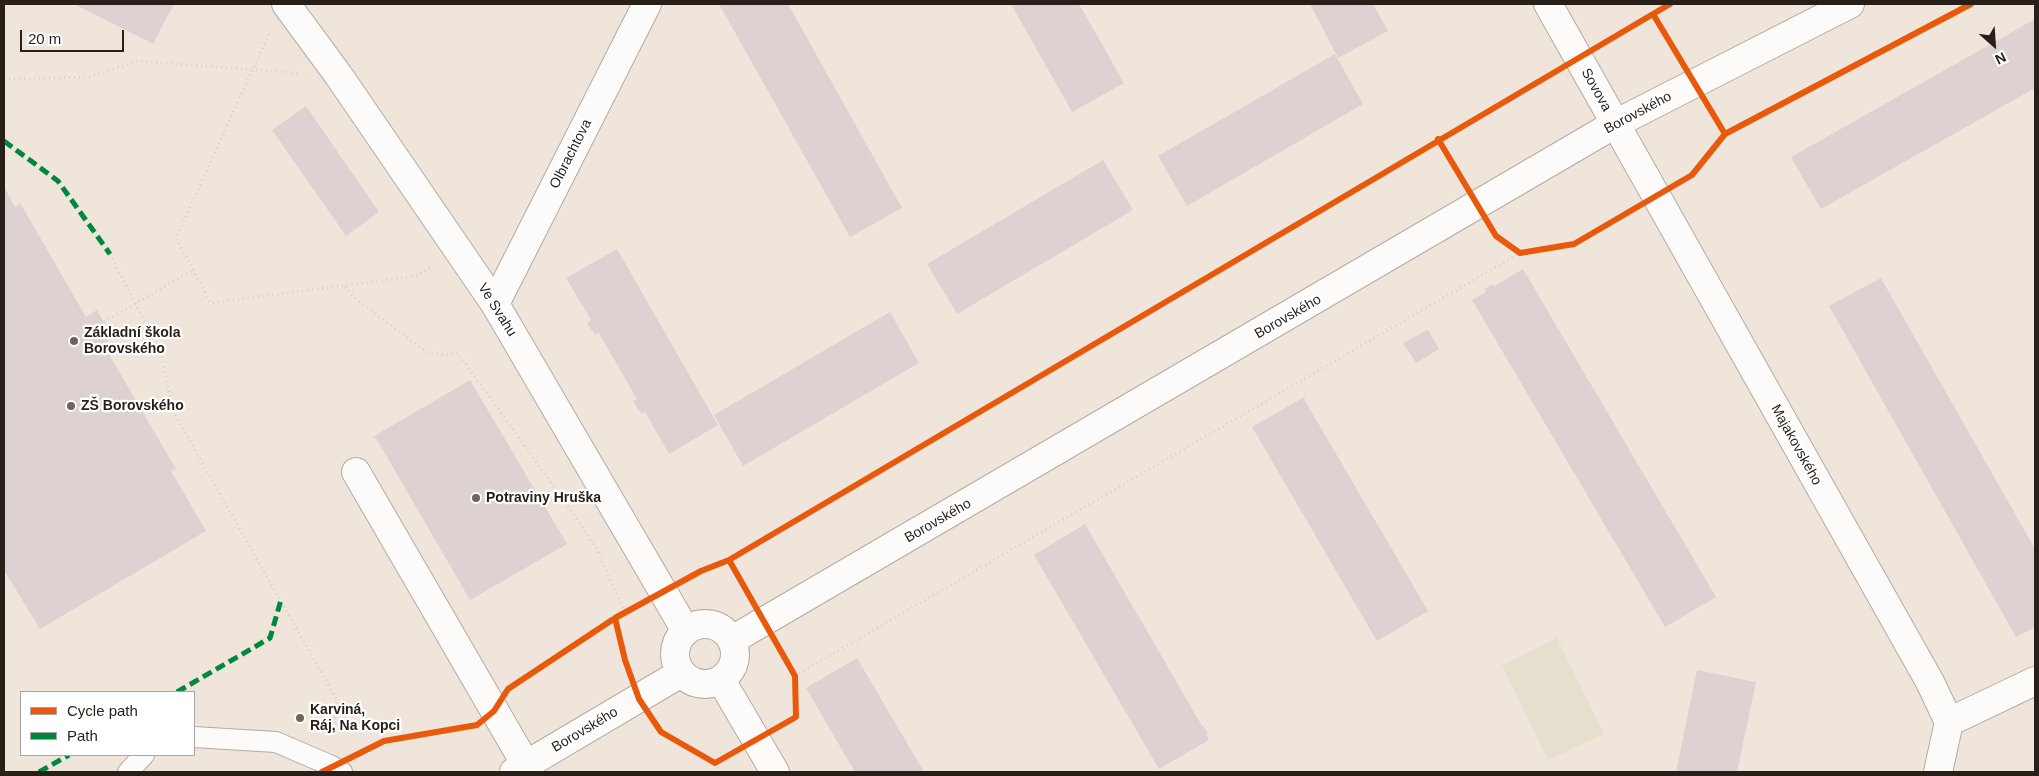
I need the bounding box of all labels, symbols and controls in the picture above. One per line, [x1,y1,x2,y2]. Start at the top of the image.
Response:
scale bar [22,20,126,52]
north arrow [1969,20,2019,70]
text: 20 m [28,30,61,47]
text: N [1993,49,2009,68]
street label: Sovova [1577,66,1615,114]
street label: Borovského [1601,88,1675,138]
street label: Olbrachtova [546,117,596,191]
street label: Ve Svahu [474,280,520,340]
street label: Borovského [1252,291,1324,343]
place label: Základní škola Borovského [84,325,180,358]
marker: Základní škola Borovského [68,335,80,347]
place label: ZŠ Borovského [81,398,184,414]
marker: ZŠ Borovského [65,400,77,412]
street label: Majakovského [1767,402,1825,488]
place label: Potraviny Hruška [486,490,601,506]
marker: Potraviny Hruška [470,492,482,504]
street label: Borovského [902,495,974,547]
legend [20,691,195,756]
text: Cycle path [67,702,138,719]
place label: Karviná, Ráj, Na Kopci [310,702,400,734]
street label: Borovského [549,704,621,756]
marker: Karviná, Ráj, Na Kopci [294,712,306,724]
text: Path [67,727,98,744]

